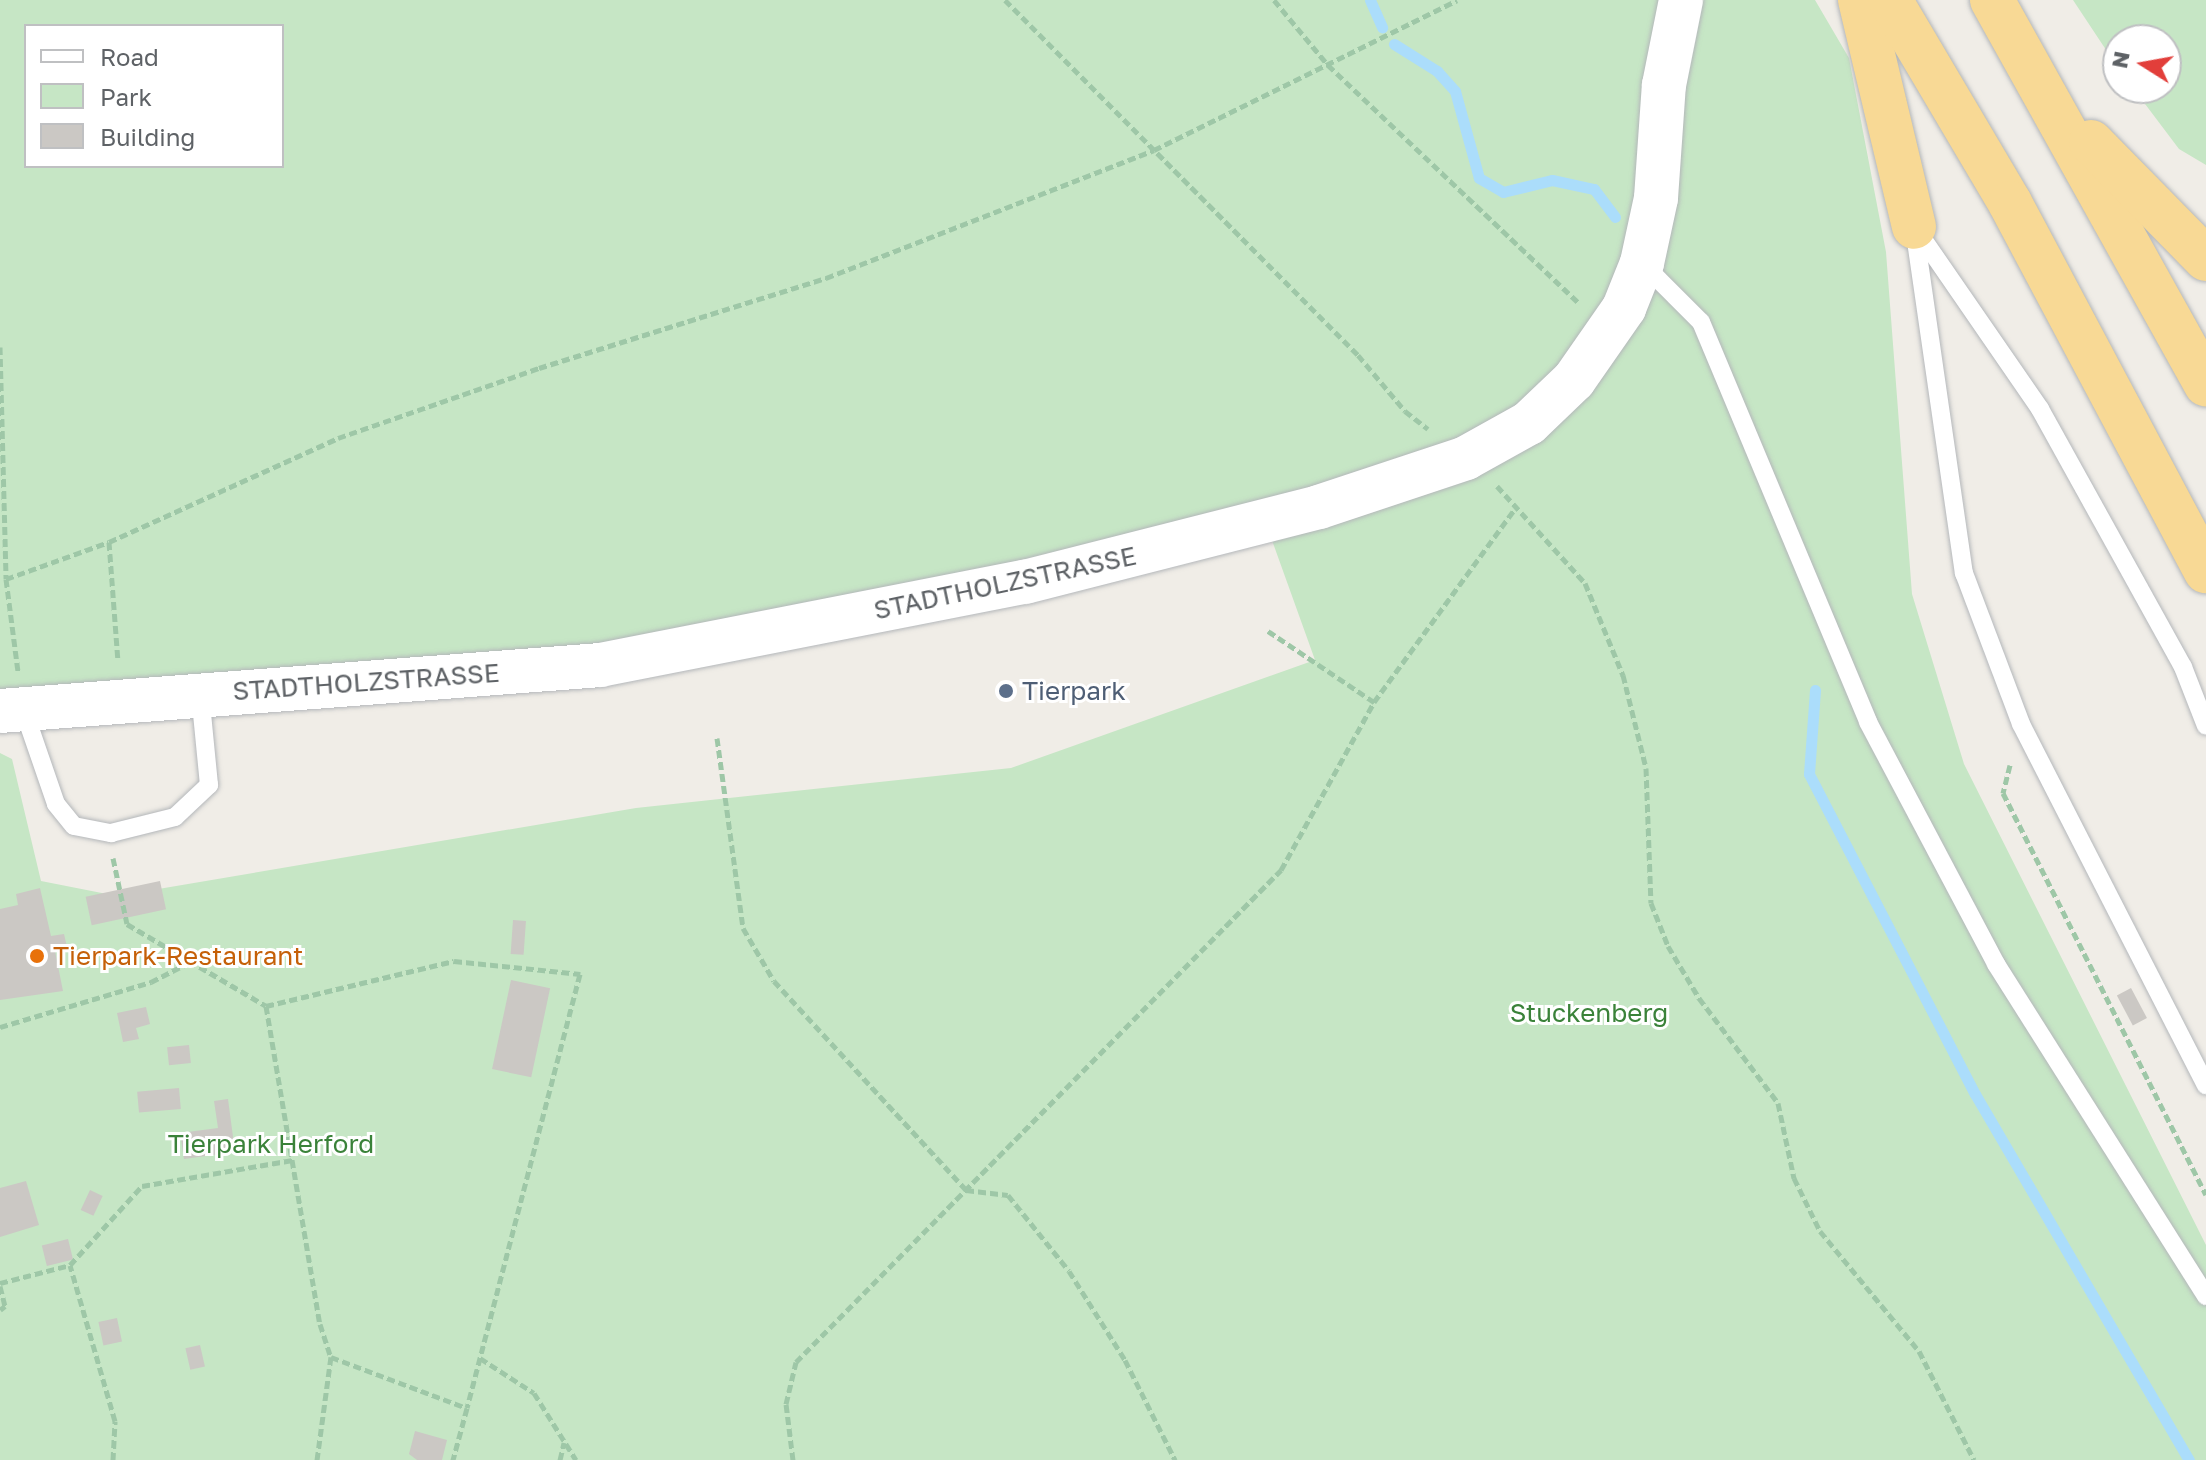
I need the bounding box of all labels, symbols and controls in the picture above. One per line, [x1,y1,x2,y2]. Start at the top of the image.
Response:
legend [24,24,284,168]
north arrow [2102,24,2182,104]
text: Road [100,42,159,71]
text: N [2105,49,2135,71]
text: Park [100,82,152,111]
text: Building [100,122,195,151]
street label: STADTHOLZSTRASSE [871,540,1139,626]
street label: STADTHOLZSTRASSE [231,657,501,707]
place label: Tierpark [1022,675,1126,707]
marker: Tierpark [997,682,1015,700]
place label: Tierpark-Restaurant [53,940,303,972]
marker: Tierpark-Restaurant [28,947,46,965]
park label: Stuckenberg [1510,997,1668,1029]
park label: Tierpark Herford [168,1128,374,1160]

